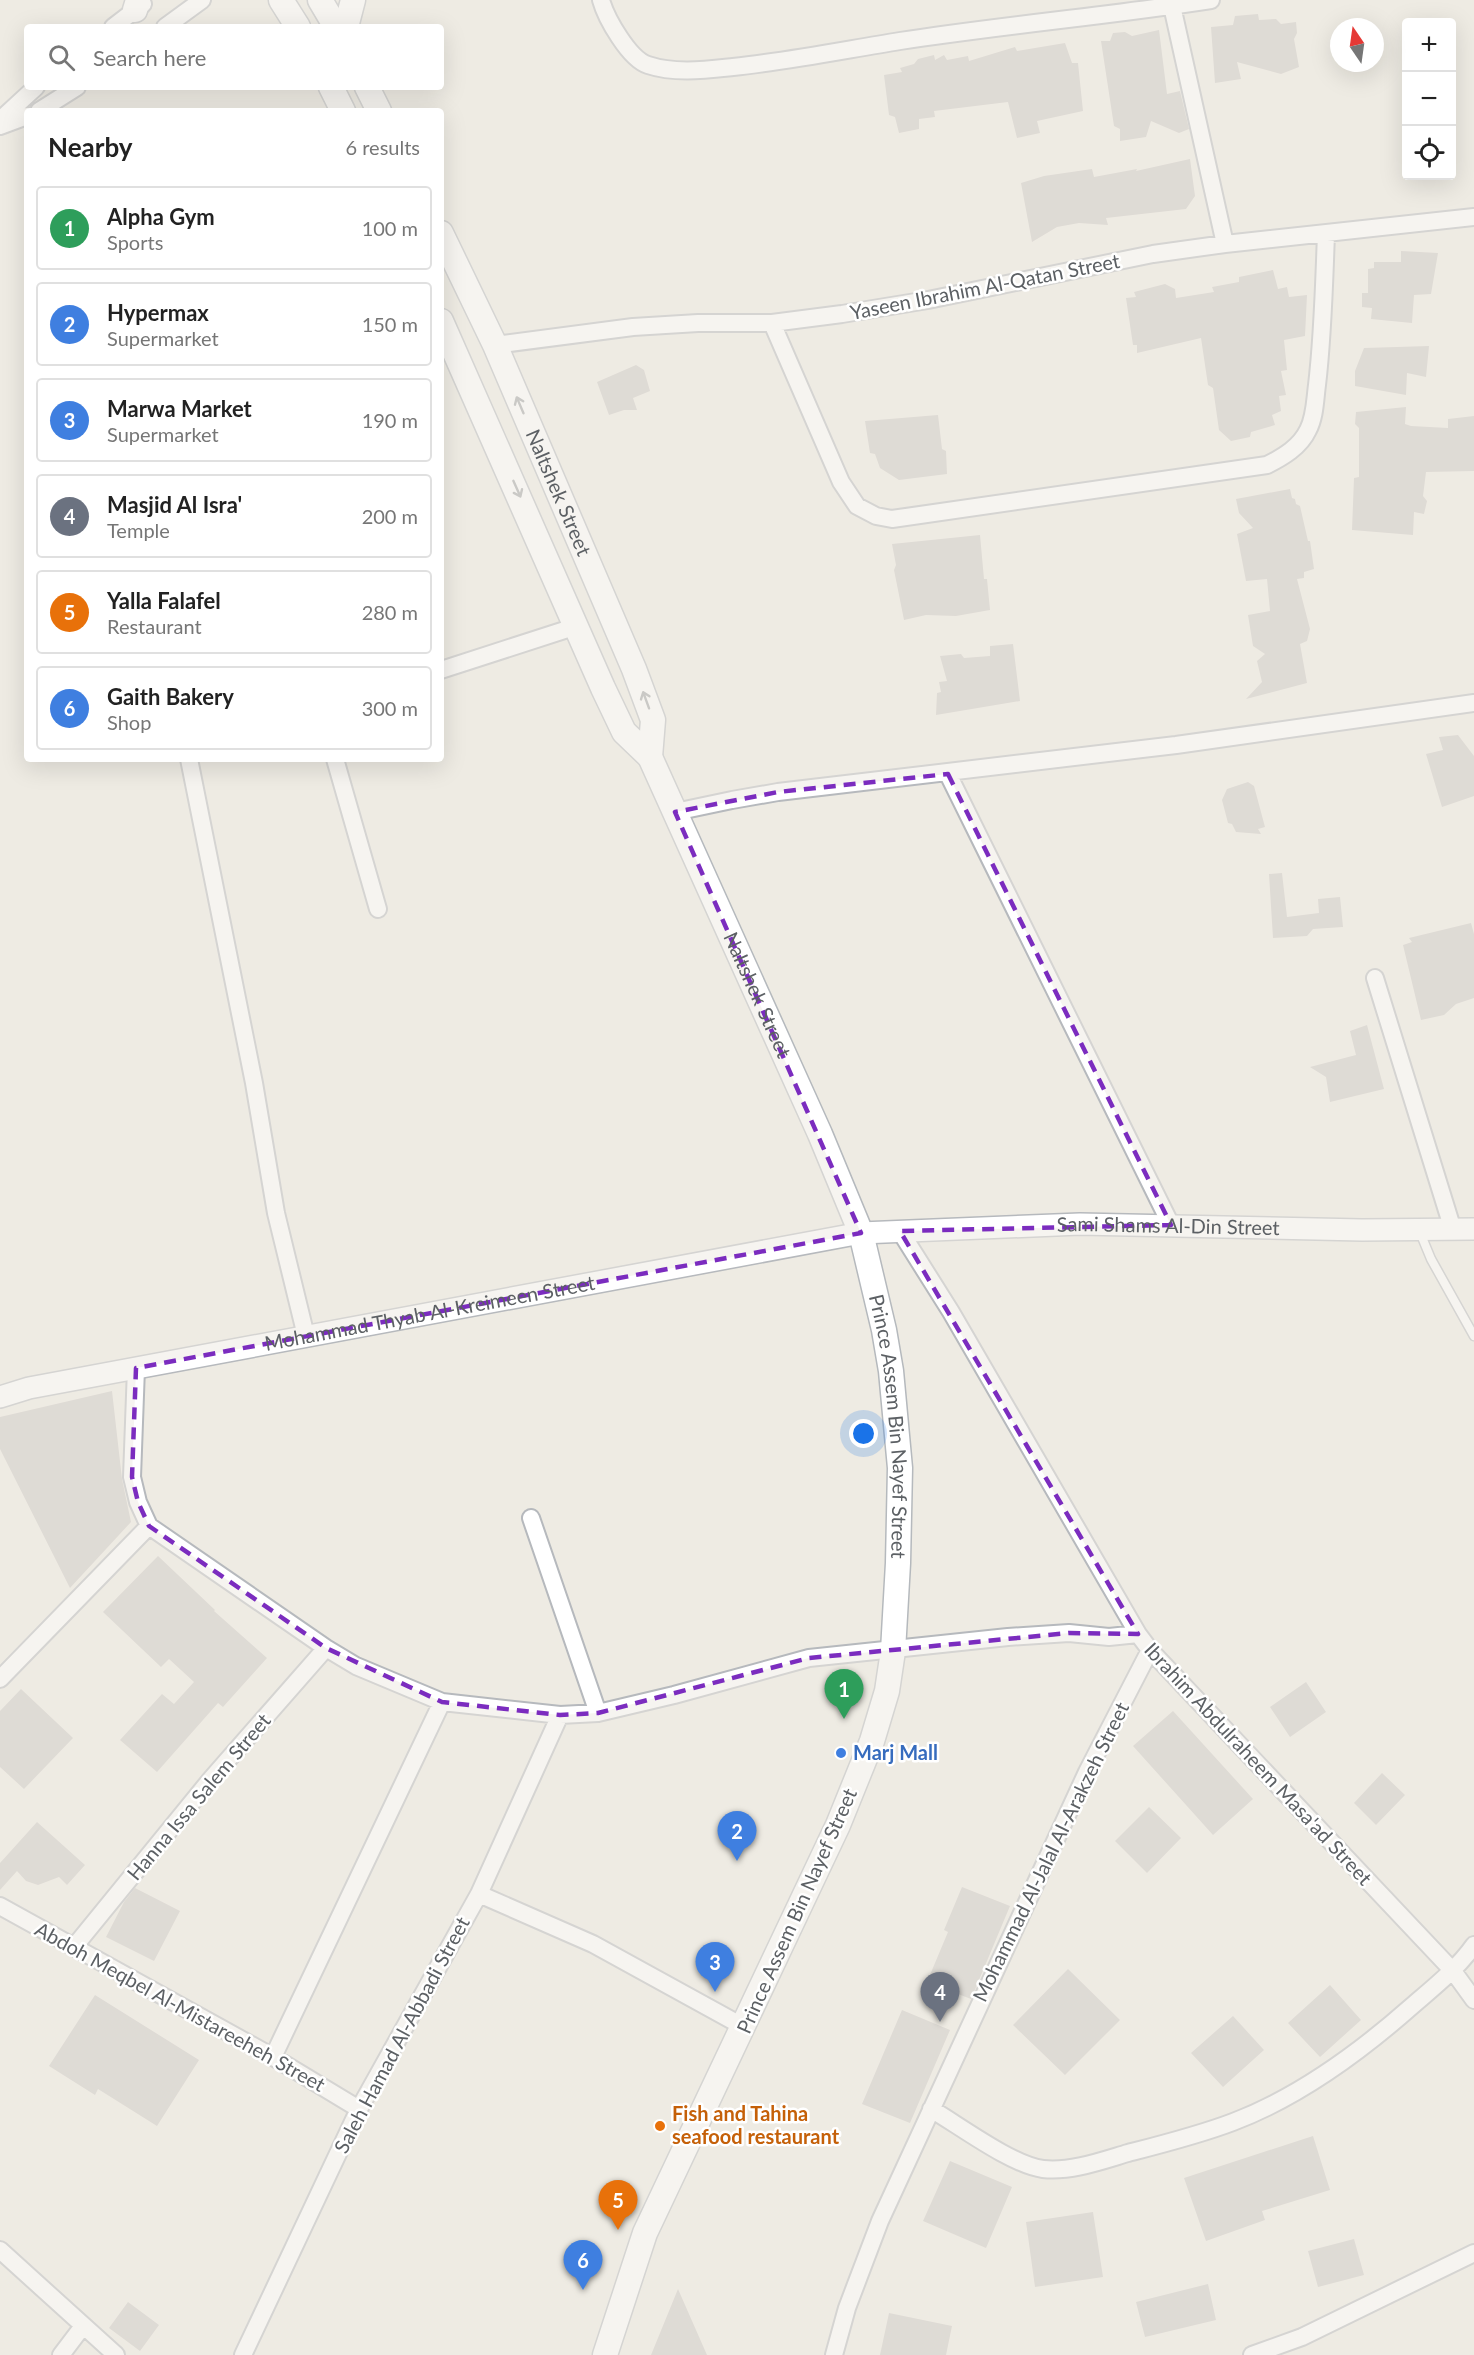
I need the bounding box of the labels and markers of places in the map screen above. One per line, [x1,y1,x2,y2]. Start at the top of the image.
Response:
pin: 1 [824,1670,864,1719]
place label: Marj Mall [853,1740,938,1764]
marker: Marj Mall [834,1746,848,1760]
pin: 2 [718,1812,756,1861]
pin: 3 [696,1942,734,1992]
pin: 4 [920,1972,960,2022]
place label: Fish and Tahina seafood restaurant [672,2101,840,2148]
marker: Fish and Tahina seafood restaurant [653,2119,667,2133]
pin: 5 [598,2180,638,2230]
pin: 6 [564,2240,602,2290]

